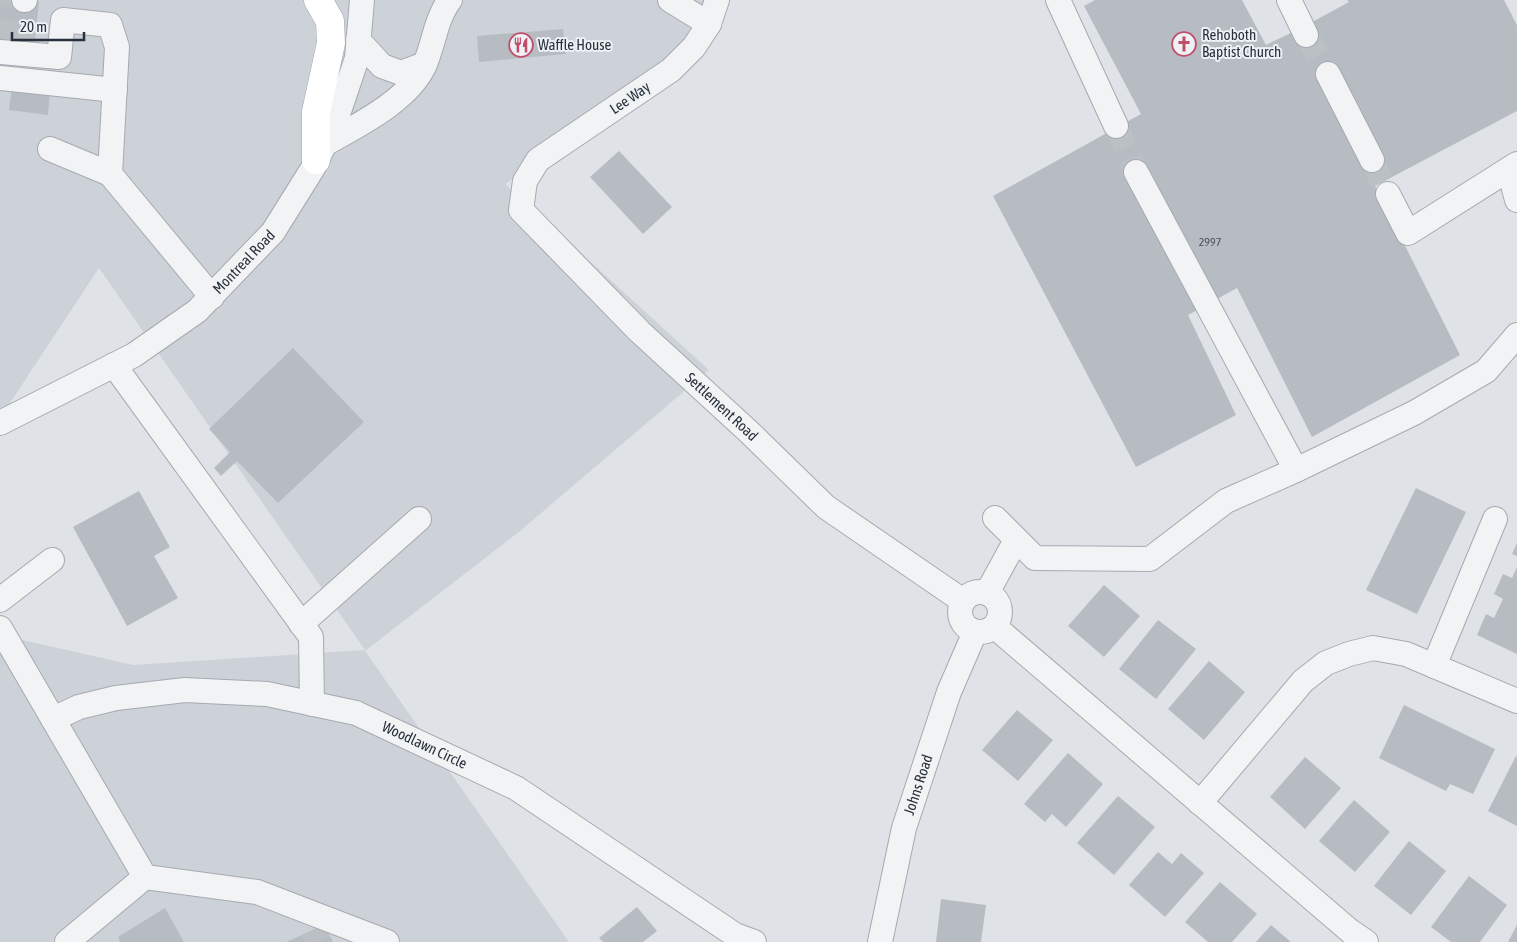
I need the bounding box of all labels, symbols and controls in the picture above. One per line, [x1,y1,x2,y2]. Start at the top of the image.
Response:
scale bar [12,10,85,42]
text: 20 m [20,18,47,35]
place label: Rehoboth Baptist Church [1202,26,1281,60]
church icon: Rehoboth Baptist Church [1171,31,1197,57]
restaurant icon: Waffle House [508,32,534,58]
place label: Waffle House [538,36,612,53]
street label: Lee Way [606,78,653,117]
street label: Montreal Road [209,226,278,297]
house number: 2997 [1199,235,1222,249]
street label: Settlement Road [682,369,762,444]
street label: Woodlawn Circle [380,718,470,772]
street label: Johns Road [900,752,936,817]

